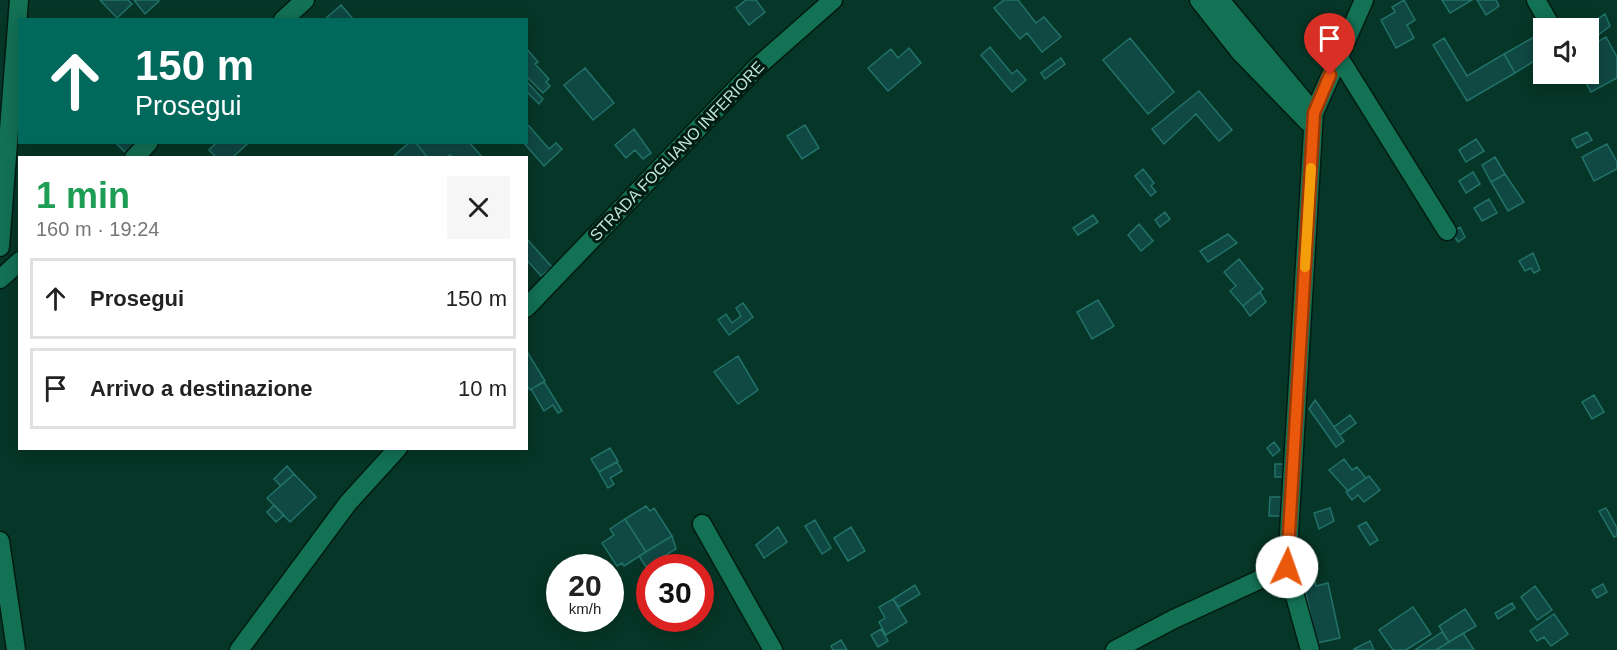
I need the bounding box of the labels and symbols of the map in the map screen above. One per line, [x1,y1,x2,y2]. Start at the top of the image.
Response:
pin [1304,13,1355,75]
street label: STRADA FOGLIANO INFERIORE [587,58,767,244]
position arrow [1255,535,1319,599]
speed limit sign: 30 [636,554,714,632]

